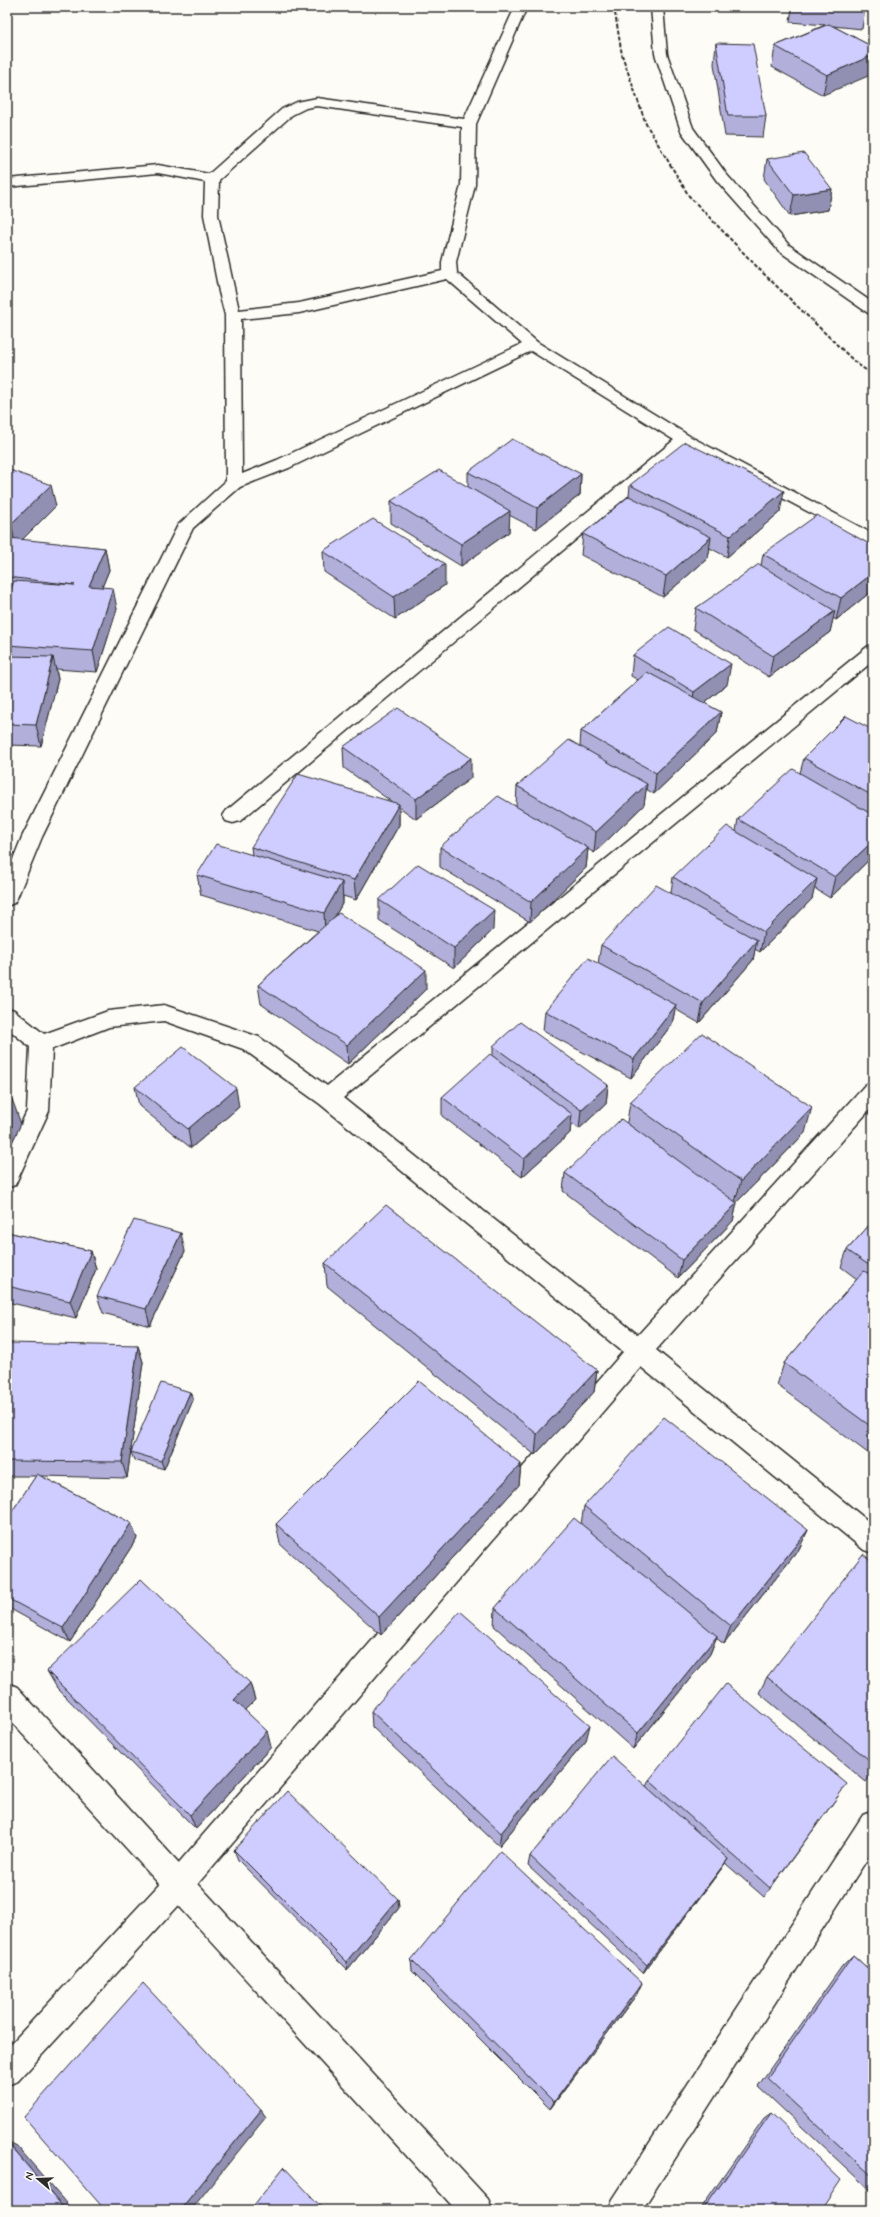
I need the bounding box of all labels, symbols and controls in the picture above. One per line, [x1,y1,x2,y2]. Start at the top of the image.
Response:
north arrow [18,2159,58,2199]
text: N [22,2170,37,2182]

